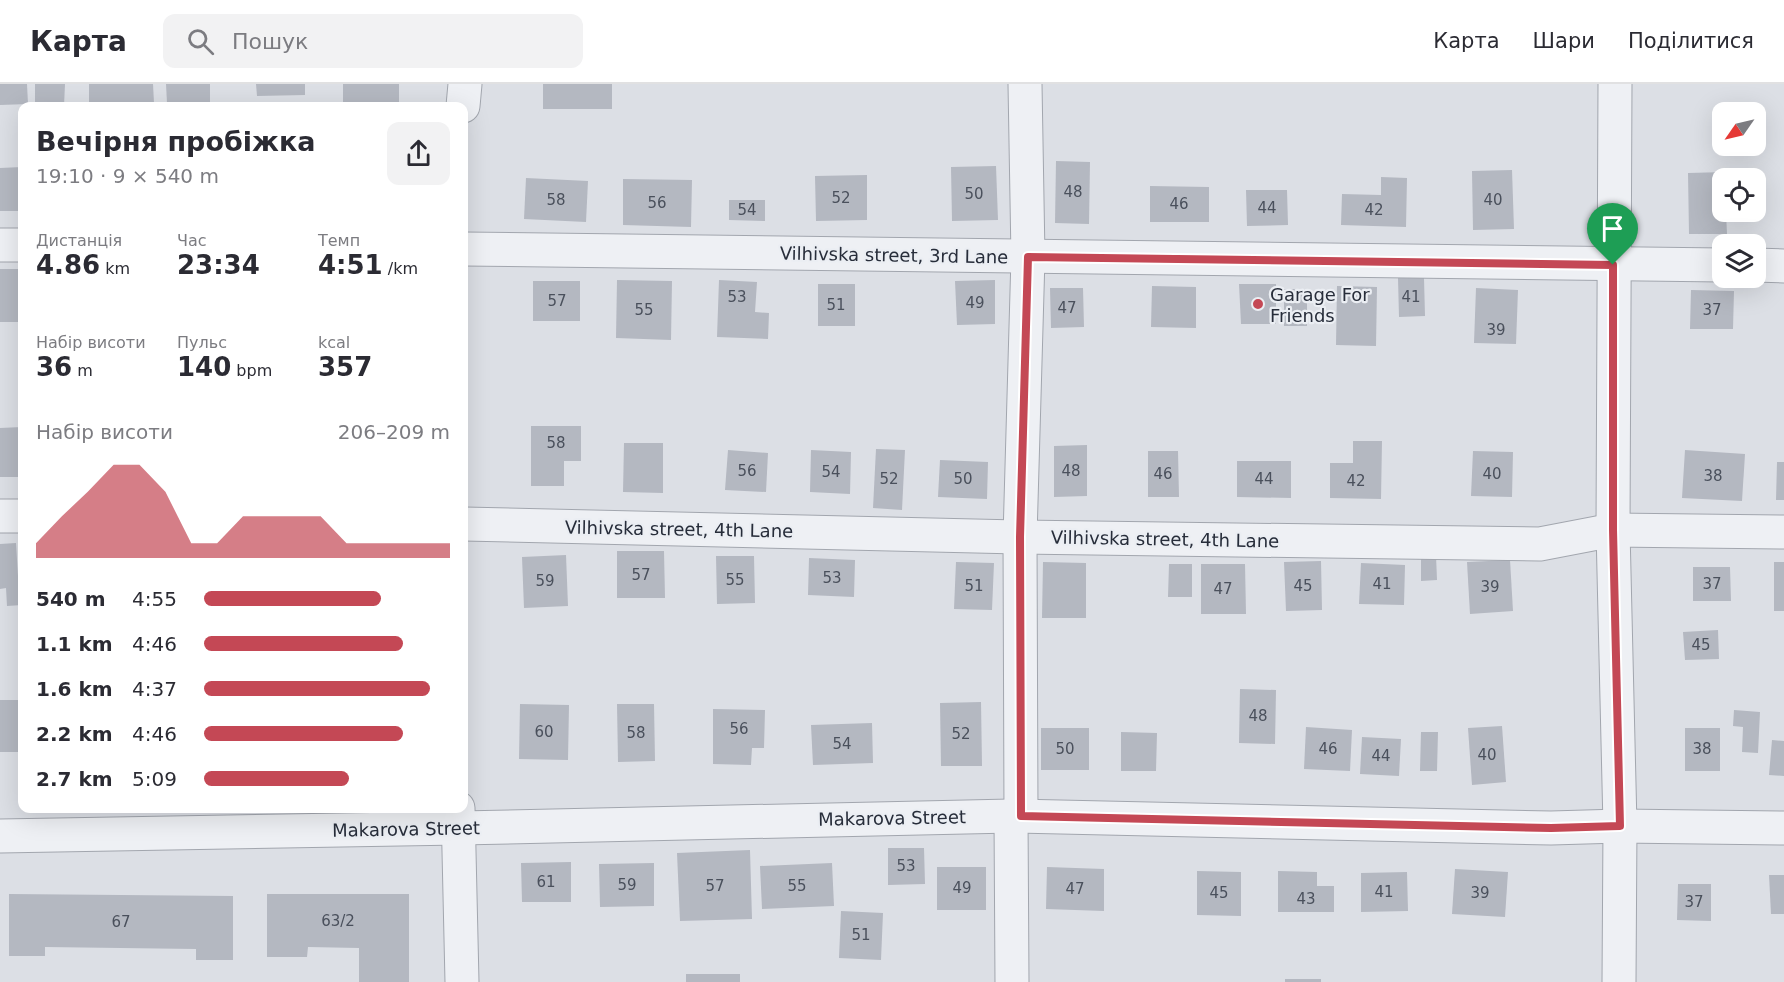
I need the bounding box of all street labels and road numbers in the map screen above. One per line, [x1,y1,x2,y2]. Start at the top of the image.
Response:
street label: Vilhivska street, 3rd Lane [780,243,1008,267]
street label: Vilhivska street, 4th Lane [565,517,793,541]
street label: Vilhivska street, 4th Lane [1051,527,1279,551]
street label: Makarova Street [818,806,966,830]
street label: Makarova Street [332,817,480,841]

